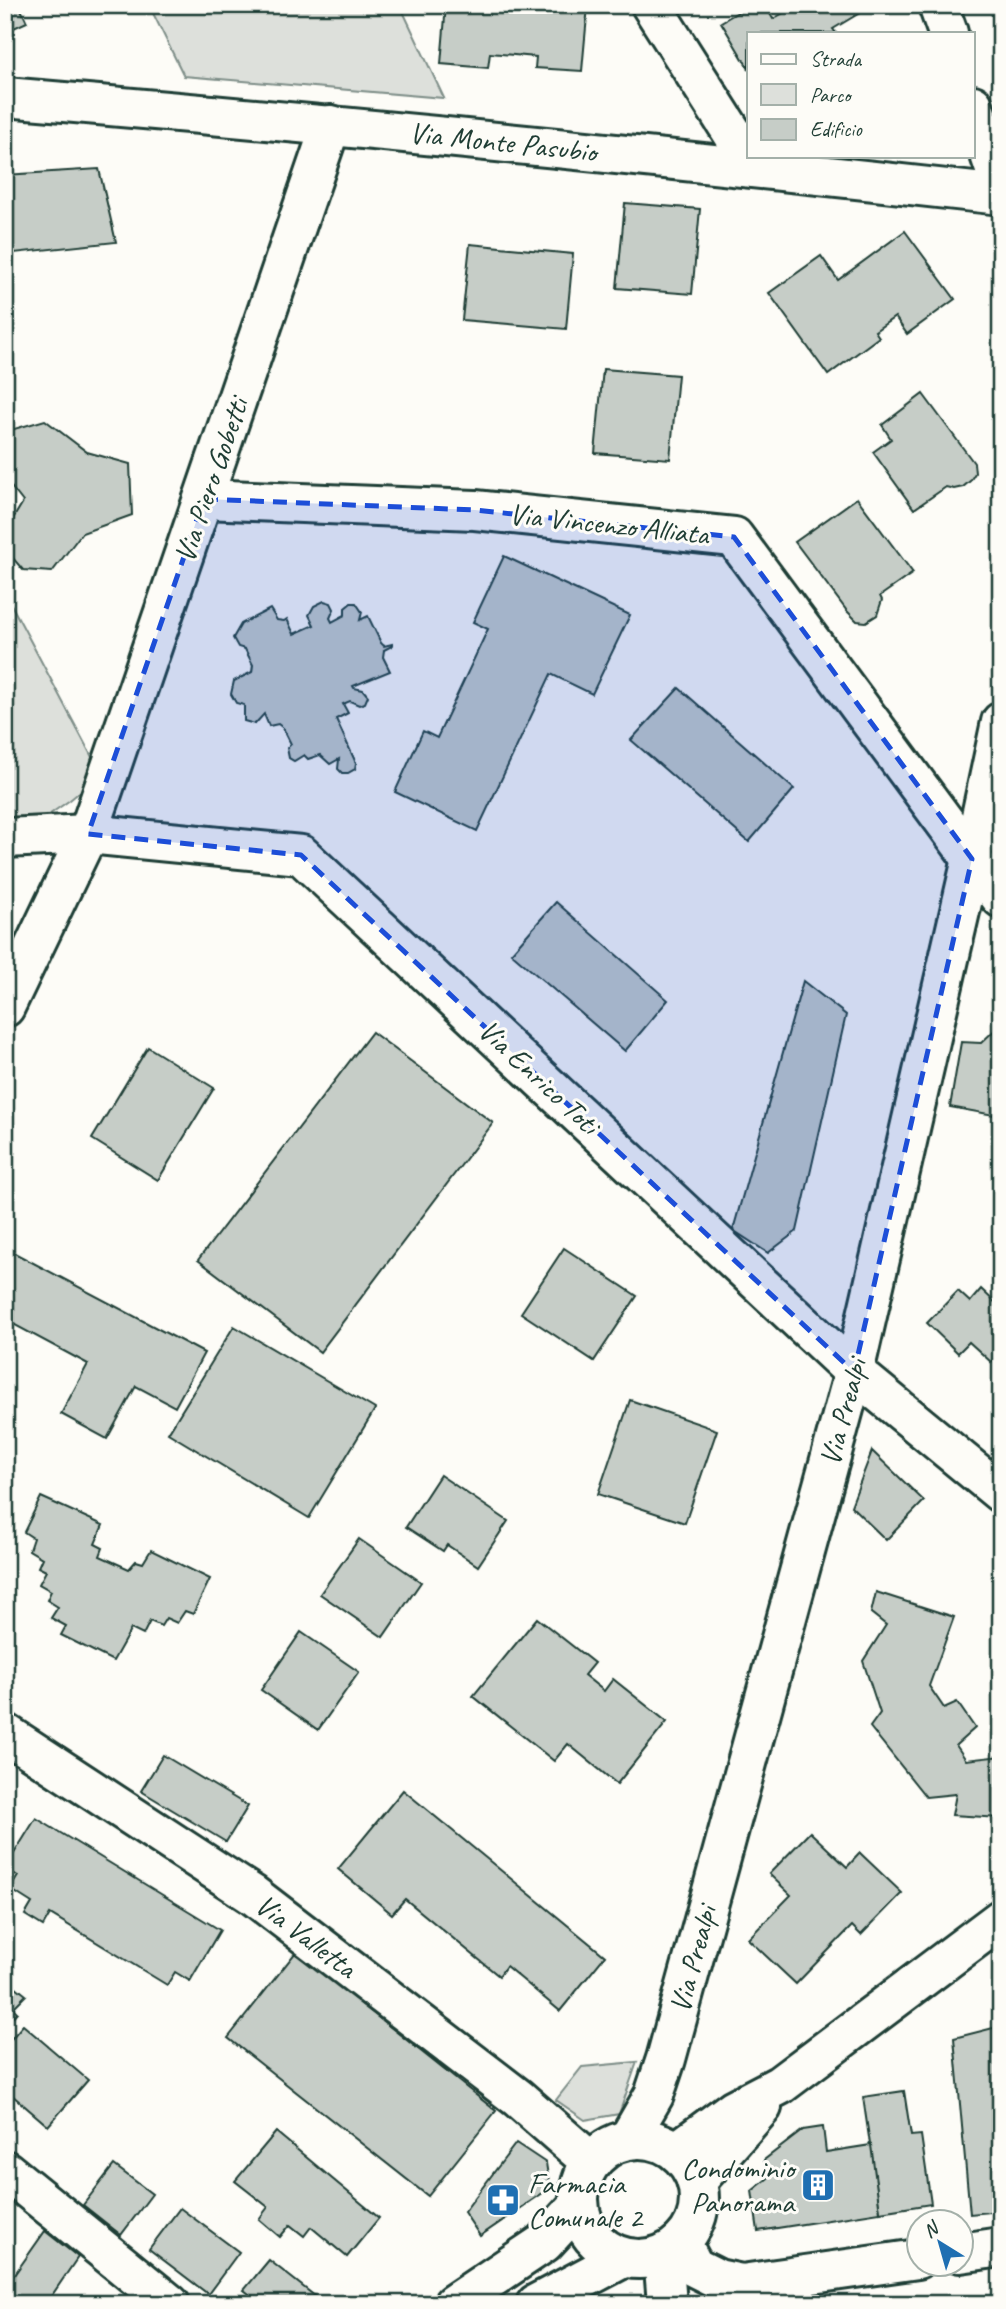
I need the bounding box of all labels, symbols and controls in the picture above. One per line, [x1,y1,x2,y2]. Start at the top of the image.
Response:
legend [747,32,974,158]
text: Strada [810,46,863,72]
text: Parco [810,82,853,108]
street label: Via Monte Pasubio [408,113,602,171]
text: Edificio [810,116,863,142]
street label: Via Piero Gobetti [165,390,258,567]
street label: Via Vincenzo Alliata [507,495,713,554]
street label: Via Enrico Toti [470,1011,610,1145]
street label: Via Prealpi [811,1351,876,1469]
street label: Via Valletta [248,1886,366,1988]
street label: Via Prealpi [661,1898,726,2016]
place label: Condominio Panorama [681,2149,797,2221]
place label: Farmacia Comunale 2 [528,2164,645,2236]
building icon: Condominio Panorama [799,2166,837,2204]
pharmacy icon: Farmacia Comunale 2 [484,2181,522,2219]
north arrow [904,2208,974,2278]
text: N [918,2215,945,2243]

